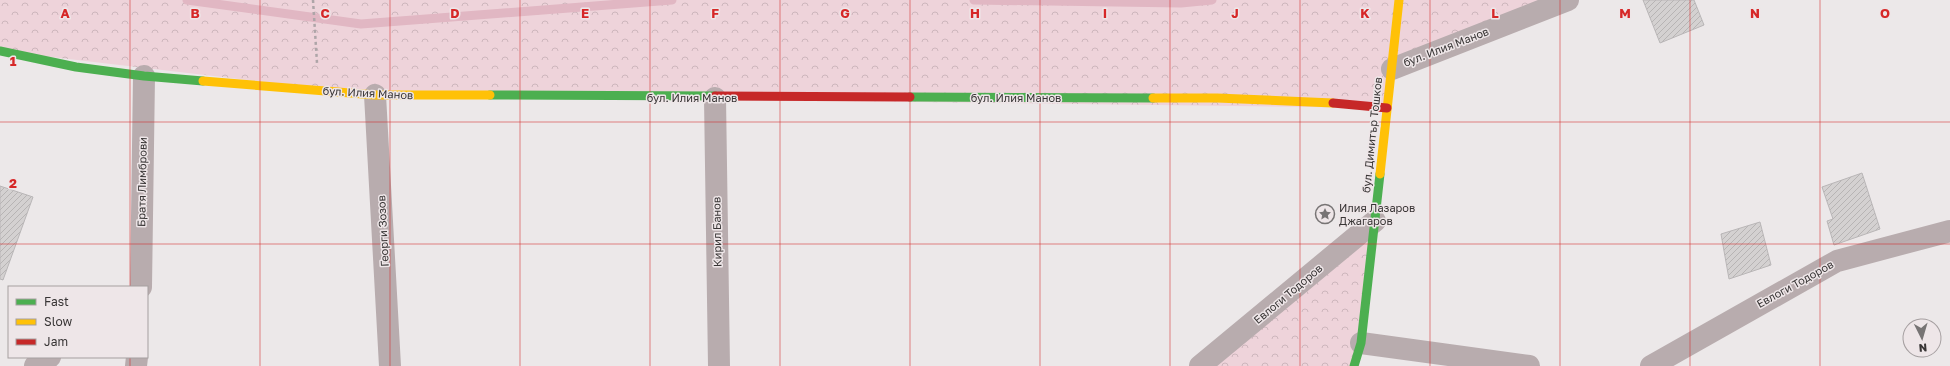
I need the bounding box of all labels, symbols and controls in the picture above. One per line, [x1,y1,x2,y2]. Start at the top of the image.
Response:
text: A [60,5,70,21]
text: B [190,5,200,21]
text: C [320,5,330,21]
text: D [450,5,460,21]
text: E [581,5,589,21]
text: F [711,5,719,21]
text: G [840,5,850,21]
text: H [970,5,980,21]
text: I [1103,5,1107,21]
text: J [1231,5,1239,21]
text: K [1360,5,1370,21]
text: L [1491,5,1499,21]
text: M [1619,5,1631,21]
text: N [1750,5,1760,21]
text: O [1880,5,1890,21]
street label: бул. Илия Манов [1401,24,1490,69]
text: 1 [10,53,17,69]
street label: бул. Димитър Тошков [1359,76,1384,193]
street label: бул. Илия Манов [323,84,414,101]
street label: бул. Илия Манов [647,91,737,104]
street label: бул. Илия Манов [971,91,1061,104]
street label: Братя Лимброви [134,137,149,227]
text: 2 [9,175,17,191]
street label: Георги Зозов [374,195,391,267]
street label: Кирил Банов [709,197,724,267]
place label: Илия Лазаров Джагаров [1339,201,1415,227]
place icon: Илия Лазаров Джагаров [1314,203,1336,225]
street label: Евлоги Тодоров [1754,257,1835,310]
street label: Евлоги Тодоров [1251,261,1325,326]
legend [8,286,148,358]
text: Fast [44,294,69,309]
text: Slow [44,314,72,329]
north arrow [1902,318,1942,358]
text: Jam [44,334,68,349]
text: N [1918,342,1928,355]

